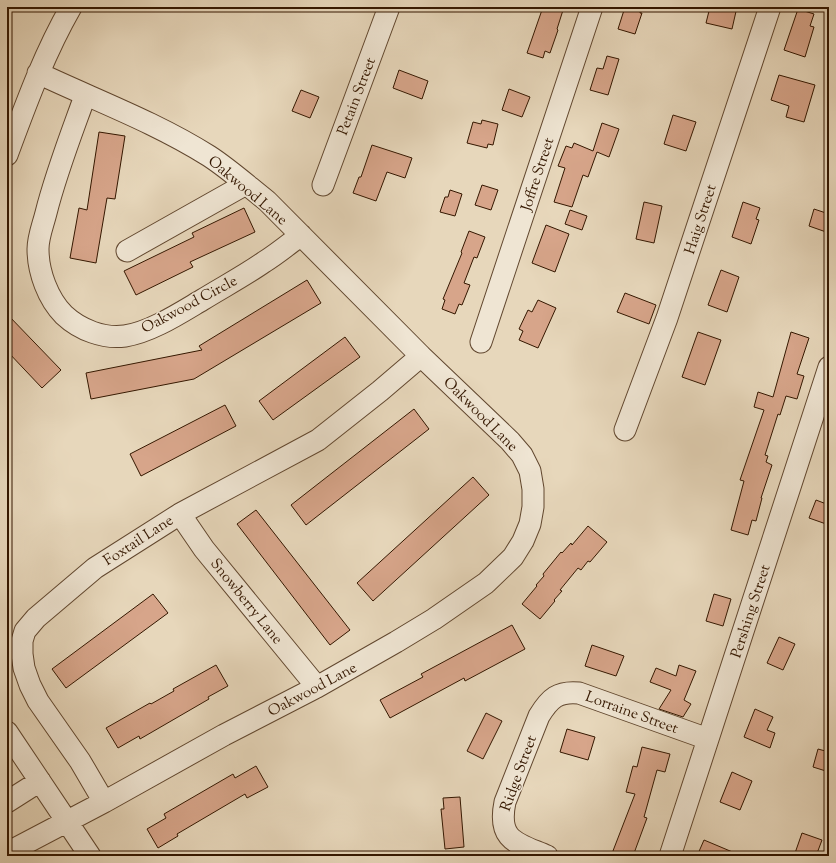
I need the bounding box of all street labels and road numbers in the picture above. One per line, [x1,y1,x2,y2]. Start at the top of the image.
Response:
street label: Petain Street [333,55,382,138]
street label: Joffre Street [516,135,560,215]
street label: Oakwood Lane [203,152,291,231]
street label: Haig Street [680,182,723,257]
street label: Oakwood Circle [138,271,241,339]
street label: Oakwood Lane [438,373,522,457]
street label: Foxtail Lane [100,511,178,572]
street label: Snowberry Lane [205,554,287,649]
street label: Pershing Street [726,562,776,661]
street label: Oakwood Lane [264,658,361,723]
street label: Lorraine Street [582,687,681,740]
street label: Ridge Street [496,733,543,814]

